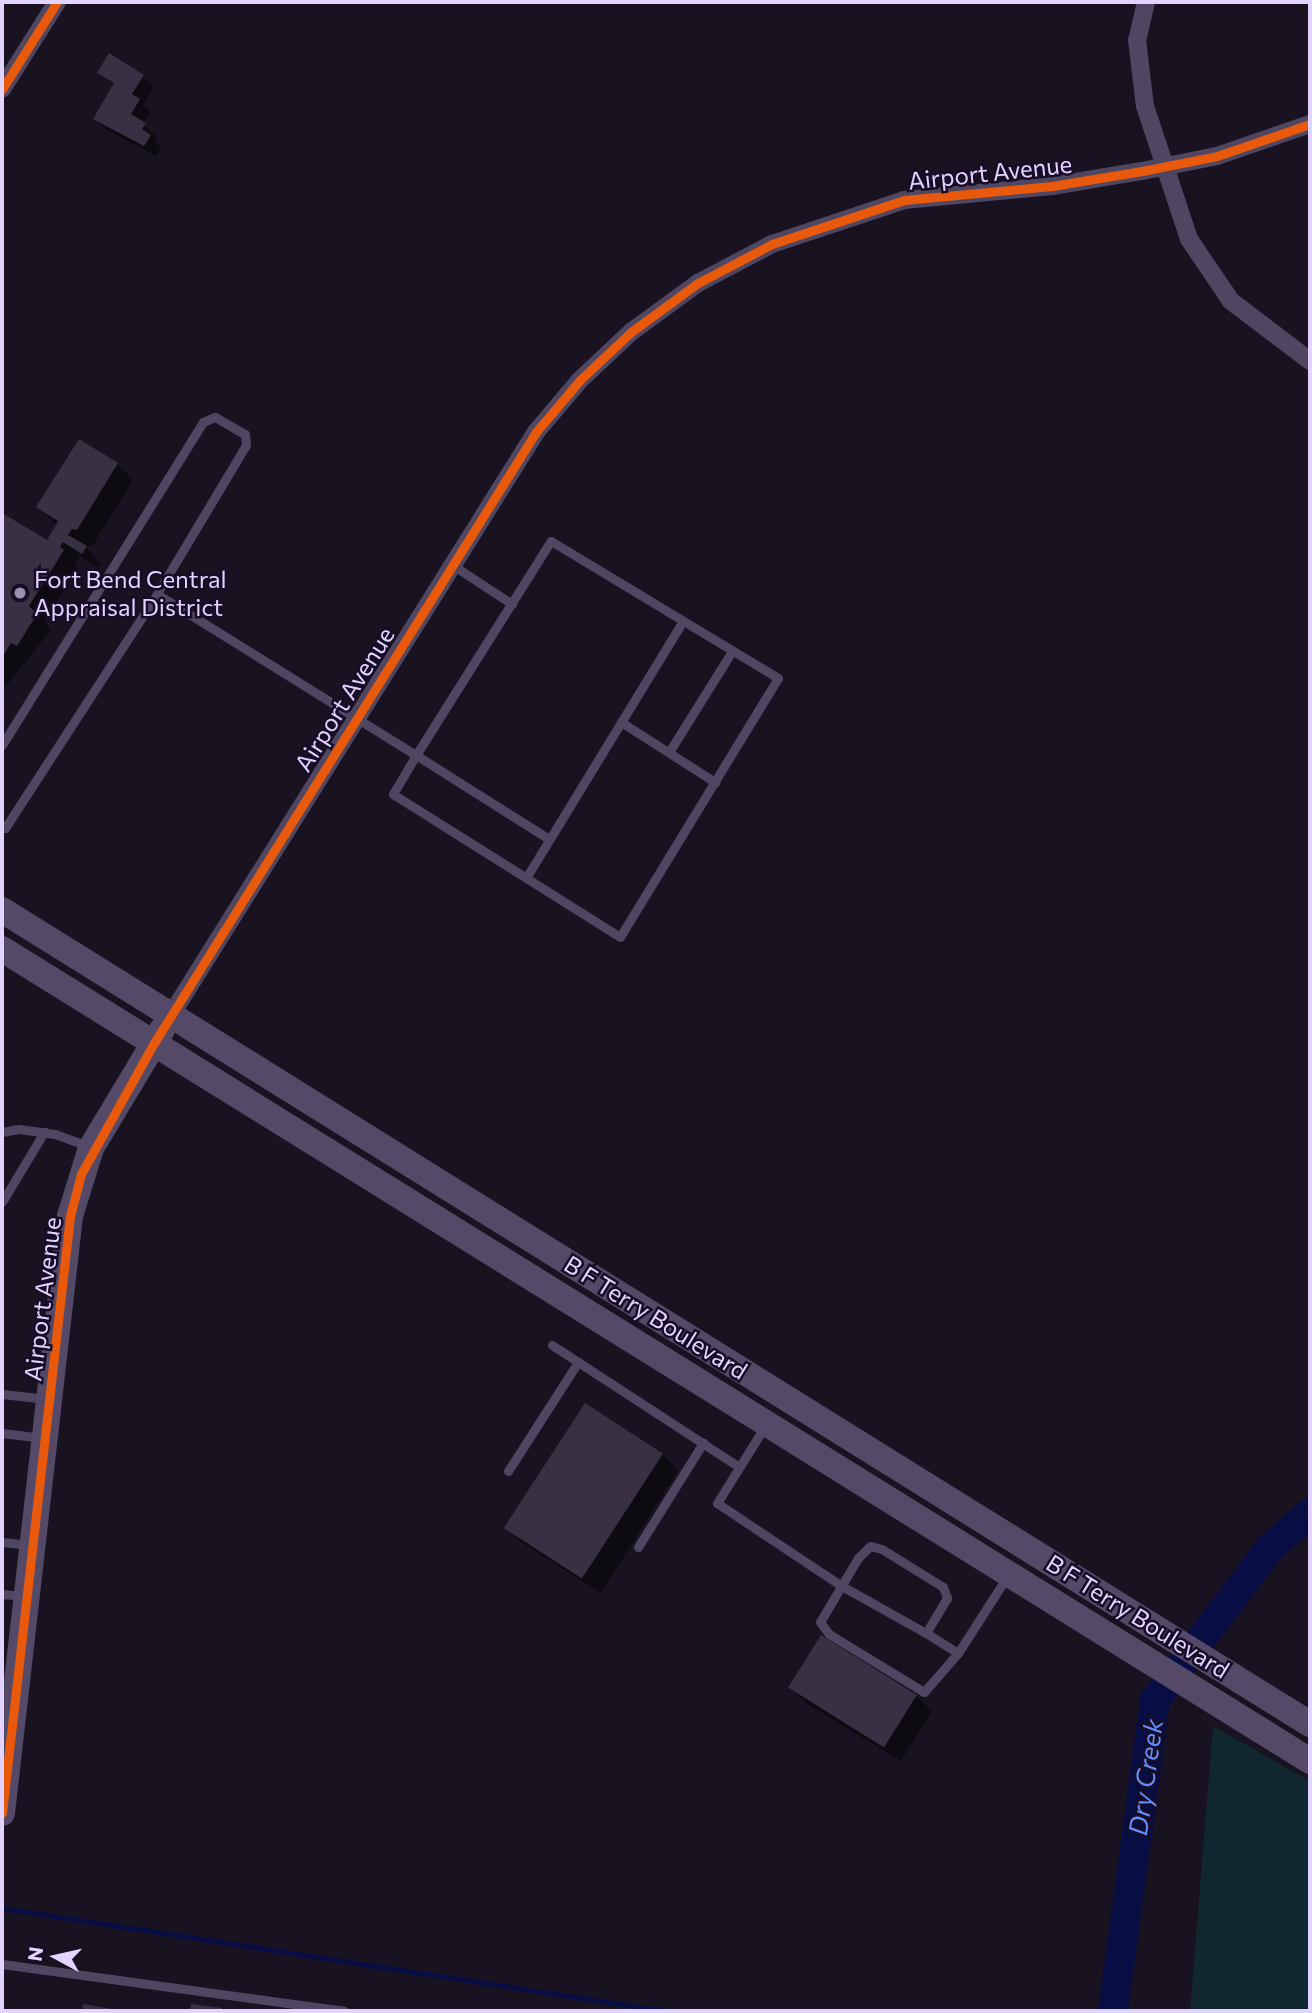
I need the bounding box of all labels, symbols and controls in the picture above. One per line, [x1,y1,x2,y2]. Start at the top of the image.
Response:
street label: Airport Avenue [907,149,1073,195]
place label: Fort Bend Central Appraisal District [34,565,227,621]
marker: Fort Bend Central Appraisal District [12,585,28,601]
street label: Airport Avenue [288,621,400,777]
street label: Airport Avenue [18,1215,66,1383]
street label: B F Terry Boulevard [559,1249,753,1385]
street label: B F Terry Boulevard [1041,1548,1235,1684]
water label: Dry Creek [1121,1717,1169,1837]
north arrow [21,1922,91,1992]
text: N [22,1945,47,1963]

